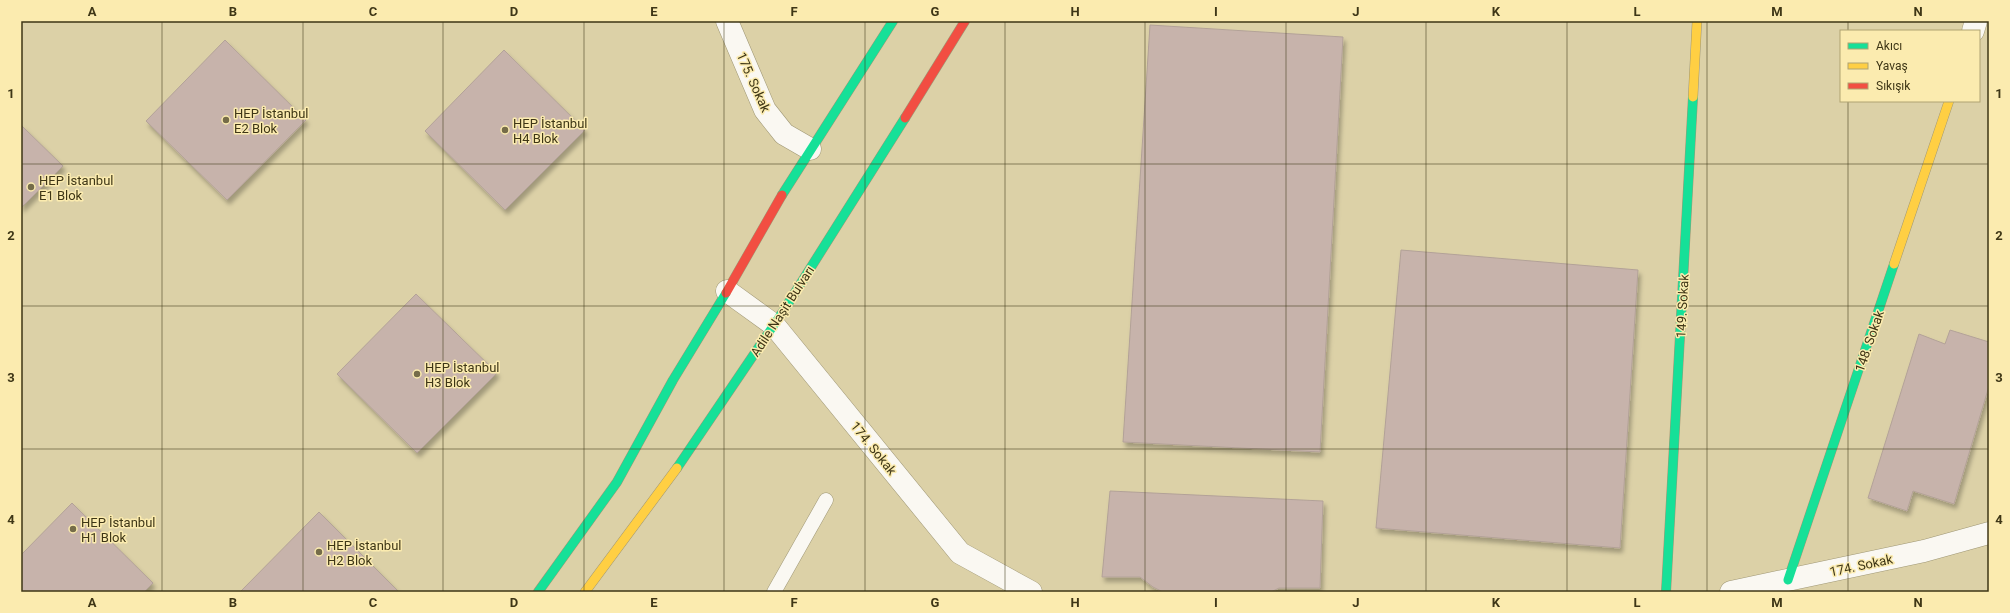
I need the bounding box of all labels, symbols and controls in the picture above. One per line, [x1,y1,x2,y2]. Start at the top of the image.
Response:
text: A [88,4,97,19]
text: B [229,4,237,19]
text: C [369,4,378,19]
text: D [510,4,518,19]
text: E [650,4,658,19]
text: F [790,4,798,19]
text: G [931,4,940,19]
text: H [1070,4,1080,19]
text: I [1214,4,1218,19]
text: J [1352,4,1360,19]
text: K [1492,4,1501,19]
text: L [1633,4,1641,19]
text: M [1771,4,1783,19]
text: N [1913,4,1923,19]
legend [1840,30,1980,102]
text: Akıcı [1876,39,1902,53]
street label: 175. Sokak [734,50,774,115]
text: Yavaş [1876,59,1908,73]
text: Sıkışık [1876,79,1911,93]
text: 1 [7,86,15,101]
text: 1 [1995,86,2003,101]
place label: HEP İstanbul E2 Blok [234,106,308,136]
marker: HEP İstanbul E2 Blok [221,115,231,125]
place label: HEP İstanbul H4 Blok [513,116,587,146]
marker: HEP İstanbul H4 Blok [500,125,510,135]
place label: HEP İstanbul E1 Blok [39,173,113,203]
marker: HEP İstanbul E1 Blok [26,182,36,192]
text: 2 [7,228,15,243]
text: 2 [1995,228,2003,243]
street label: Adile Naşit Bulvarı [747,263,817,360]
street label: 149. Sokak [1673,273,1692,338]
street label: 148. Sokak [1852,308,1887,374]
place label: HEP İstanbul H3 Blok [425,360,499,390]
marker: HEP İstanbul H3 Blok [412,369,422,379]
text: 3 [7,370,15,385]
text: 3 [1995,370,2003,385]
street label: 174. Sokak [848,419,900,478]
text: 4 [7,512,15,527]
text: 4 [1995,512,2003,527]
place label: HEP İstanbul H1 Blok [81,515,155,545]
marker: HEP İstanbul H1 Blok [68,524,78,534]
place label: HEP İstanbul H2 Blok [327,538,401,568]
marker: HEP İstanbul H2 Blok [314,547,324,557]
street label: 174. Sokak [1828,551,1894,579]
text: A [88,595,97,610]
text: B [229,595,237,610]
text: C [369,595,378,610]
text: D [510,595,518,610]
text: E [650,595,658,610]
text: F [790,595,798,610]
text: G [931,595,940,610]
text: H [1070,595,1080,610]
text: I [1214,595,1218,610]
text: J [1352,595,1360,610]
text: K [1492,595,1501,610]
text: L [1633,595,1641,610]
text: M [1771,595,1783,610]
text: N [1913,595,1923,610]

